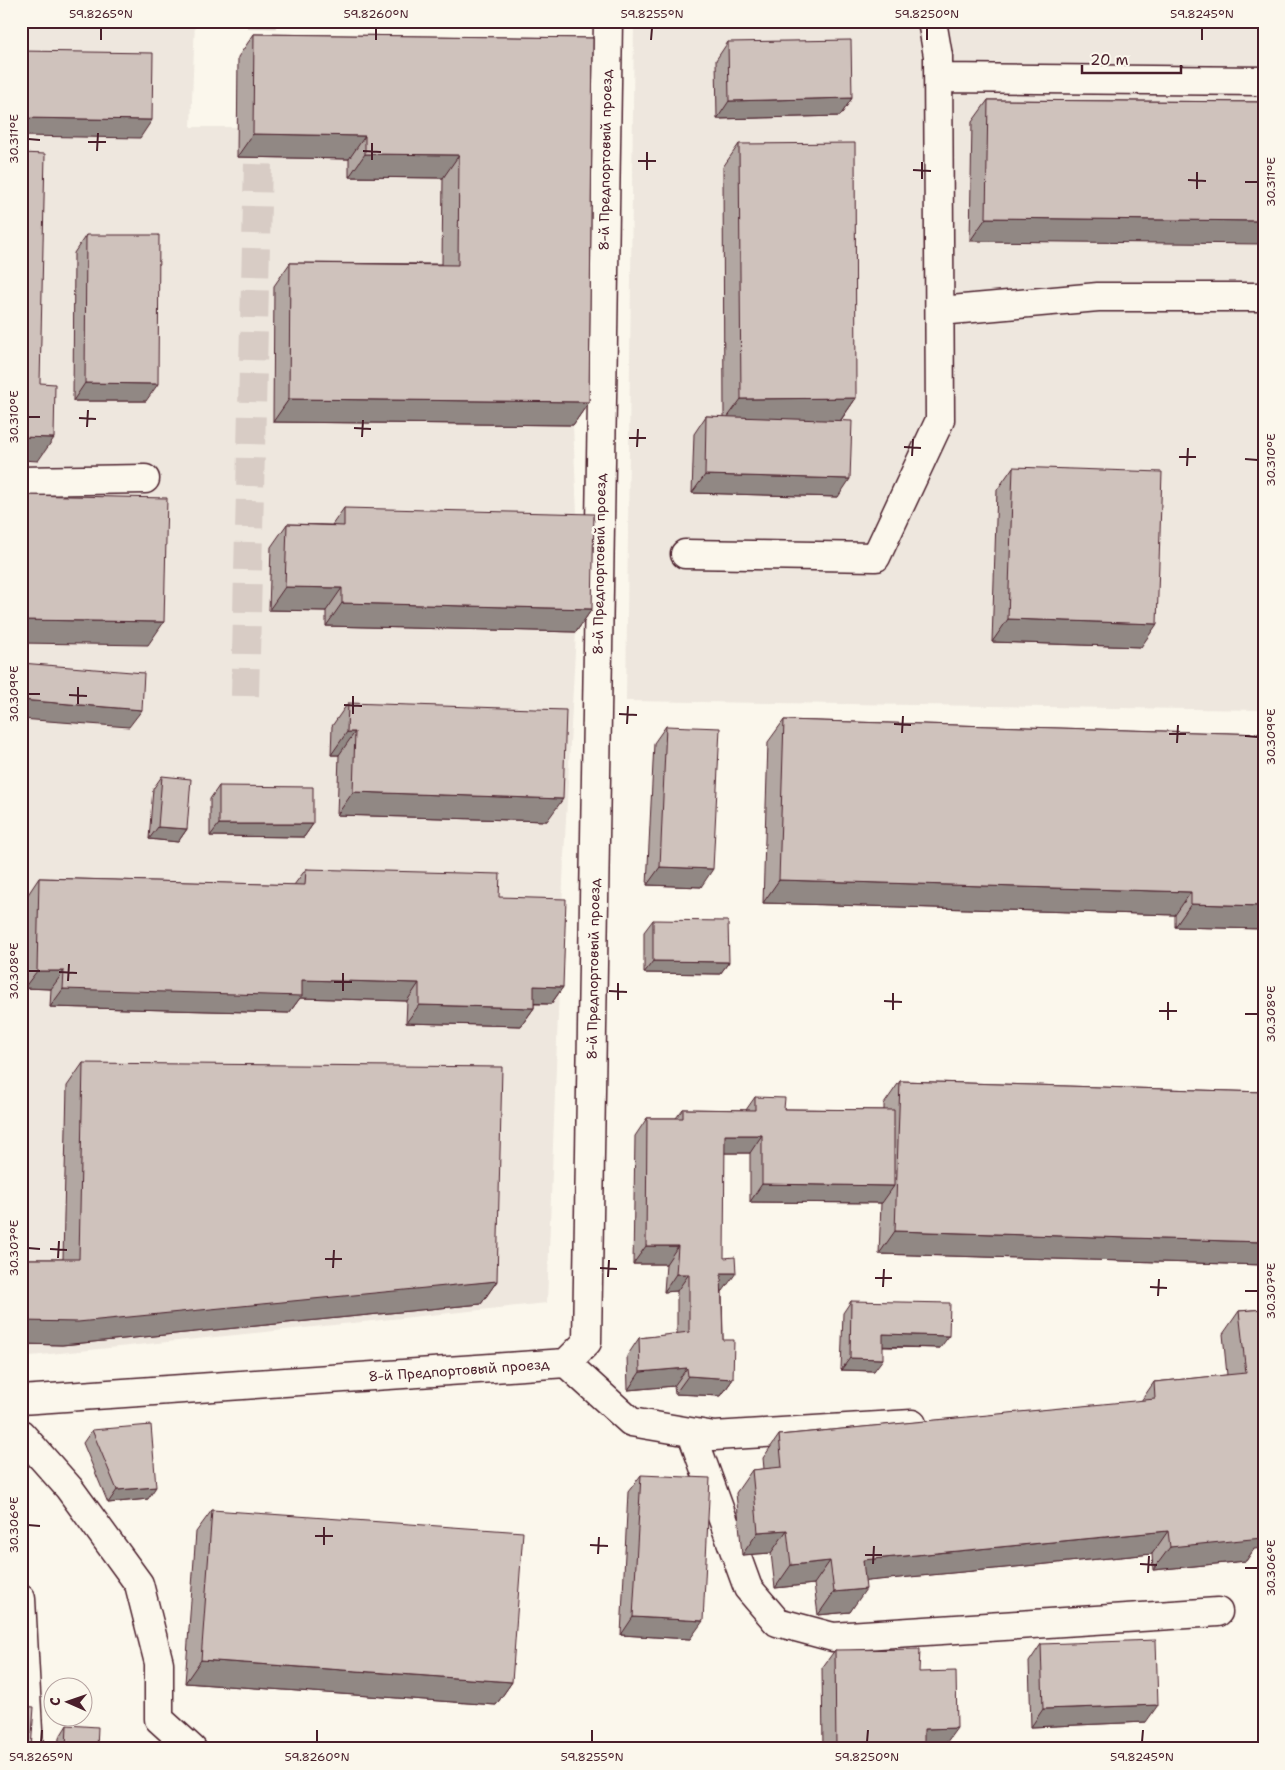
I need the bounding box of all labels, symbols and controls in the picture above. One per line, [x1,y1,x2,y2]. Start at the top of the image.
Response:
text: 59.8265°N [69,6,133,22]
text: 59.8260°N [343,6,409,22]
text: 59.8255°N [620,6,684,22]
text: 59.8250°N [895,6,959,22]
text: 59.8245°N [1170,6,1234,22]
scale bar [1082,42,1181,74]
text: 20 m [1090,50,1129,70]
street label: 8-й Предпортовый проезд [594,69,616,251]
text: 30.311°E [6,114,22,164]
text: 30.311°E [1263,157,1279,207]
text: 30.310°E [6,390,22,444]
text: 30.310°E [1263,433,1279,487]
street label: 8-й Предпортовый проезд [588,473,610,655]
text: 30.309°E [6,665,22,723]
text: 30.309°E [1263,708,1279,766]
street label: 8-й Предпортовый проезд [582,878,604,1060]
text: 30.308°E [6,942,22,1000]
text: 30.308°E [1263,985,1279,1043]
text: 30.307°E [6,1220,22,1276]
text: 30.307°E [1263,1263,1279,1319]
street label: 8-й Предпортовый проезд [368,1355,550,1385]
text: 30.306°E [6,1496,22,1554]
text: 30.306°E [1263,1539,1279,1597]
north arrow [42,1678,92,1728]
text: С [46,1697,64,1706]
text: 59.8265°N [9,1749,73,1765]
text: 59.8260°N [284,1749,350,1765]
text: 59.8255°N [560,1749,624,1765]
text: 59.8250°N [835,1749,899,1765]
text: 59.8245°N [1110,1749,1174,1765]

